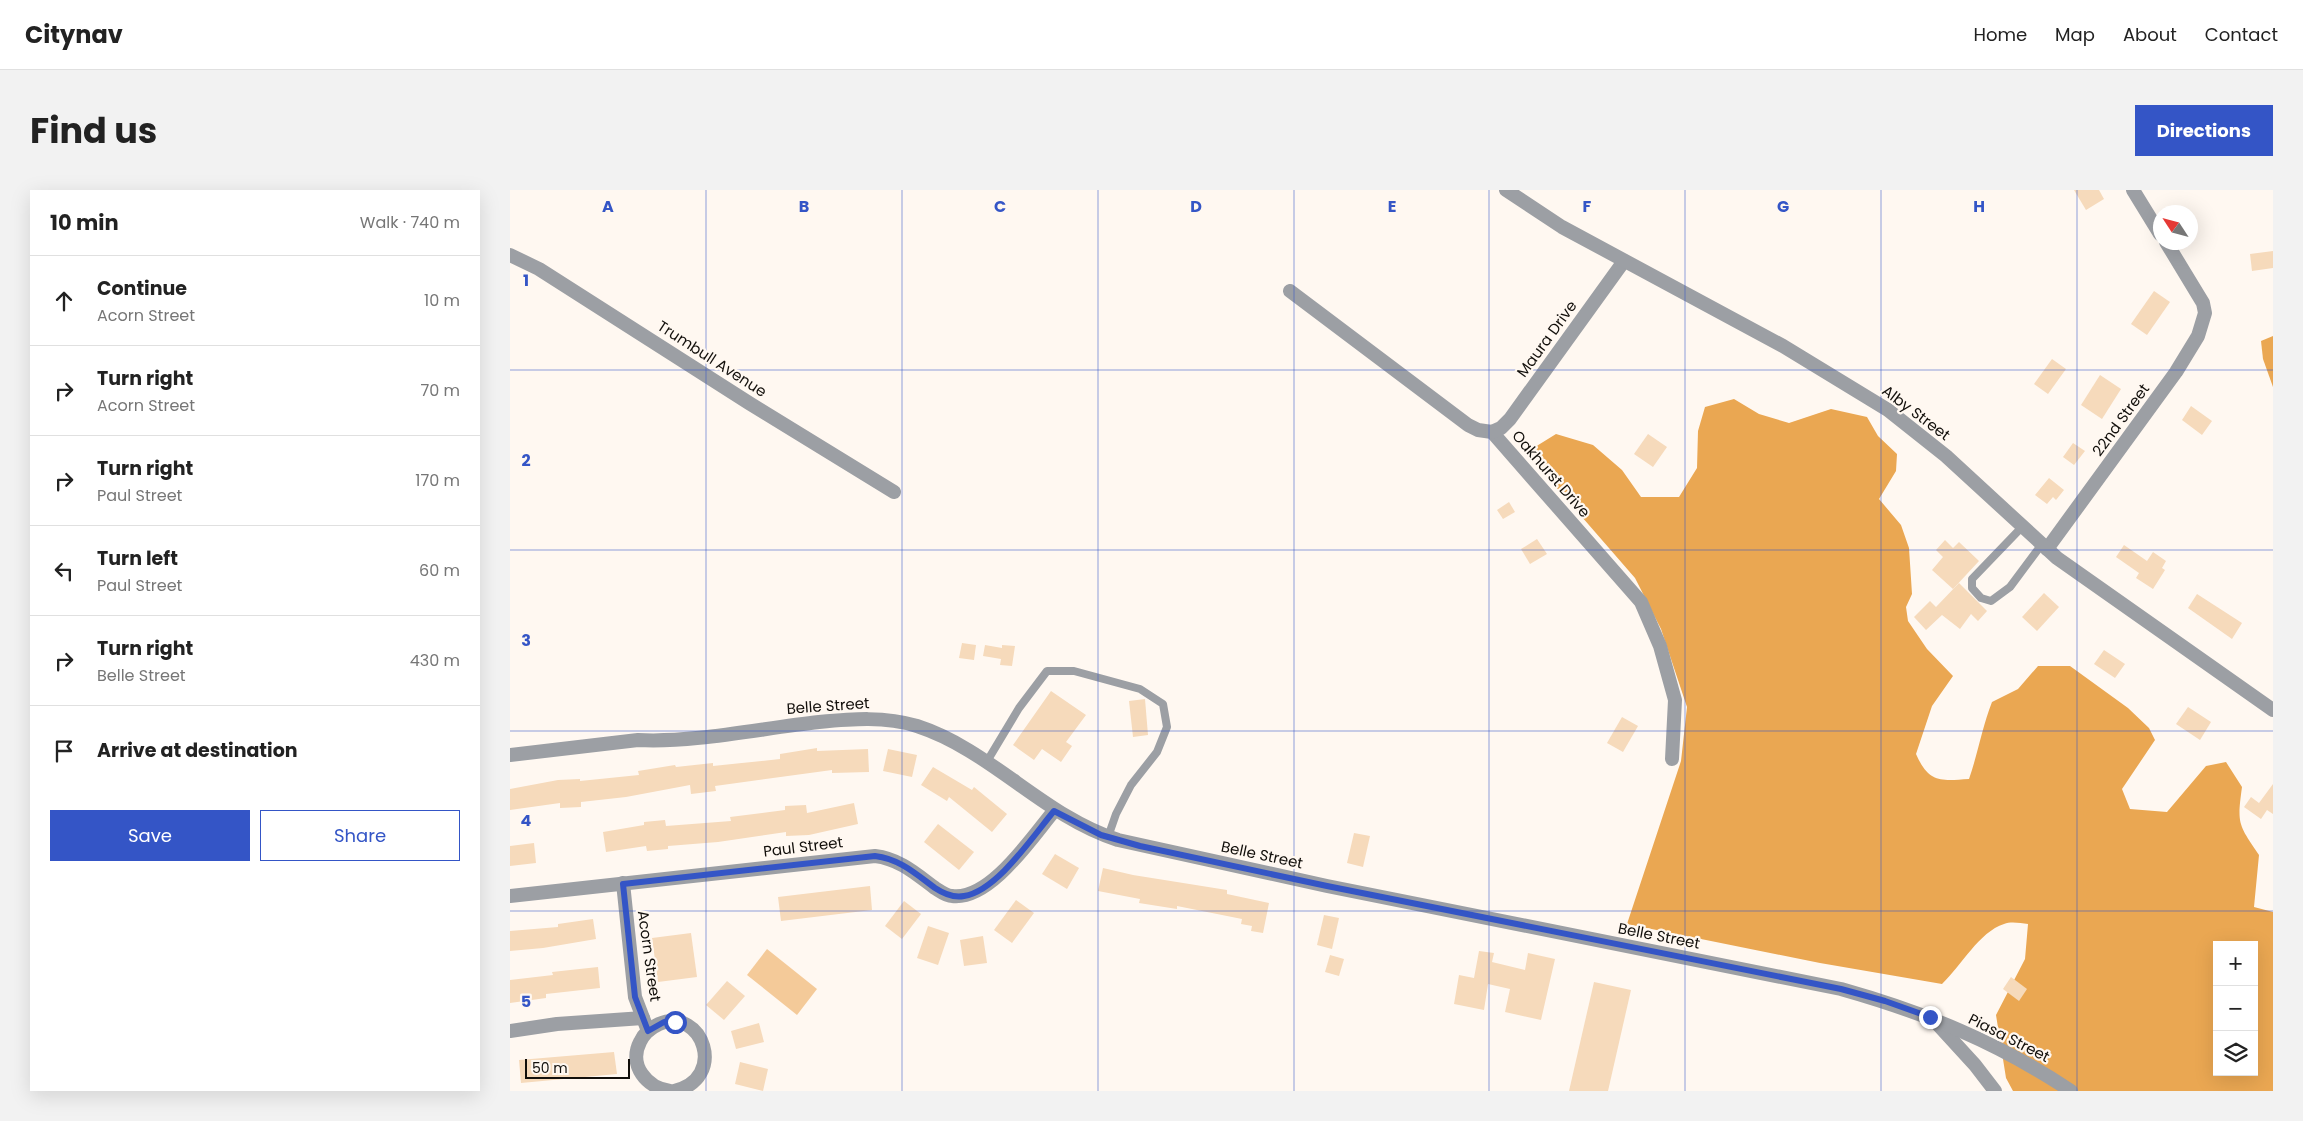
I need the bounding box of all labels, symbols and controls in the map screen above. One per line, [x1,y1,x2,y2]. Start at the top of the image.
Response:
text: Citynav [25,18,123,51]
text: Home [1973,22,2027,47]
text: Map [2055,22,2095,47]
text: About [2123,22,2177,47]
text: Contact [2205,22,2278,47]
button: Directions [2135,105,2273,156]
text: Find us [30,106,157,155]
text: A [602,195,614,218]
text: B [799,195,809,218]
text: C [994,195,1006,218]
text: D [1190,195,1202,218]
text: E [1388,195,1396,218]
text: F [1583,195,1592,218]
text: G [1777,195,1789,218]
text: H [1973,195,1985,218]
north arrow [2153,205,2198,250]
text: 10 min [50,208,119,237]
text: Walk · 740 m [360,211,460,234]
text: 1 [523,269,529,292]
text: Continue [97,275,187,302]
icon: ahead [50,287,78,315]
text: 10 m [424,289,460,312]
street label: Maura Drive [1512,296,1582,381]
text: Acorn Street [97,304,195,327]
street label: Trumbull Avenue [654,315,771,402]
text: Turn right [97,365,193,392]
icon: right [50,377,78,405]
text: 70 m [420,379,460,402]
street label: 22nd Street [2087,379,2154,460]
street label: Alby Street [1878,380,1955,445]
text: Acorn Street [97,394,195,417]
street label: Oakhurst Drive [1508,426,1595,522]
text: 2 [521,449,531,472]
text: Turn right [97,455,193,482]
icon: right [50,467,78,495]
text: 170 m [415,469,460,492]
text: Paul Street [97,484,182,507]
text: Turn left [97,545,178,572]
icon: left [50,557,78,585]
text: 60 m [419,559,460,582]
text: Paul Street [97,574,182,597]
text: 3 [521,629,531,652]
text: Turn right [97,635,193,662]
icon: right [50,647,78,675]
text: 430 m [410,649,460,672]
text: Belle Street [97,664,186,687]
street label: Belle Street [786,692,870,719]
icon: arrive [50,737,78,765]
text: Arrive at destination [97,737,298,764]
text: 4 [521,809,532,832]
button: Save [50,810,250,861]
button: Share [260,810,460,861]
street label: Paul Street [762,831,844,862]
street label: Belle Street [1219,836,1305,873]
street label: Acorn Street [633,909,666,1003]
street label: Belle Street [1616,917,1702,954]
map controls [2213,941,2258,1076]
button: + [2213,941,2258,986]
button: − [2213,986,2258,1031]
text: 5 [521,990,531,1013]
route end [1919,1006,1942,1029]
street label: Piasa Street [1965,1008,2053,1067]
route start [664,1011,687,1034]
button: layers [2213,1031,2258,1076]
scale bar [525,1056,630,1079]
text: 50 m [532,1058,568,1078]

